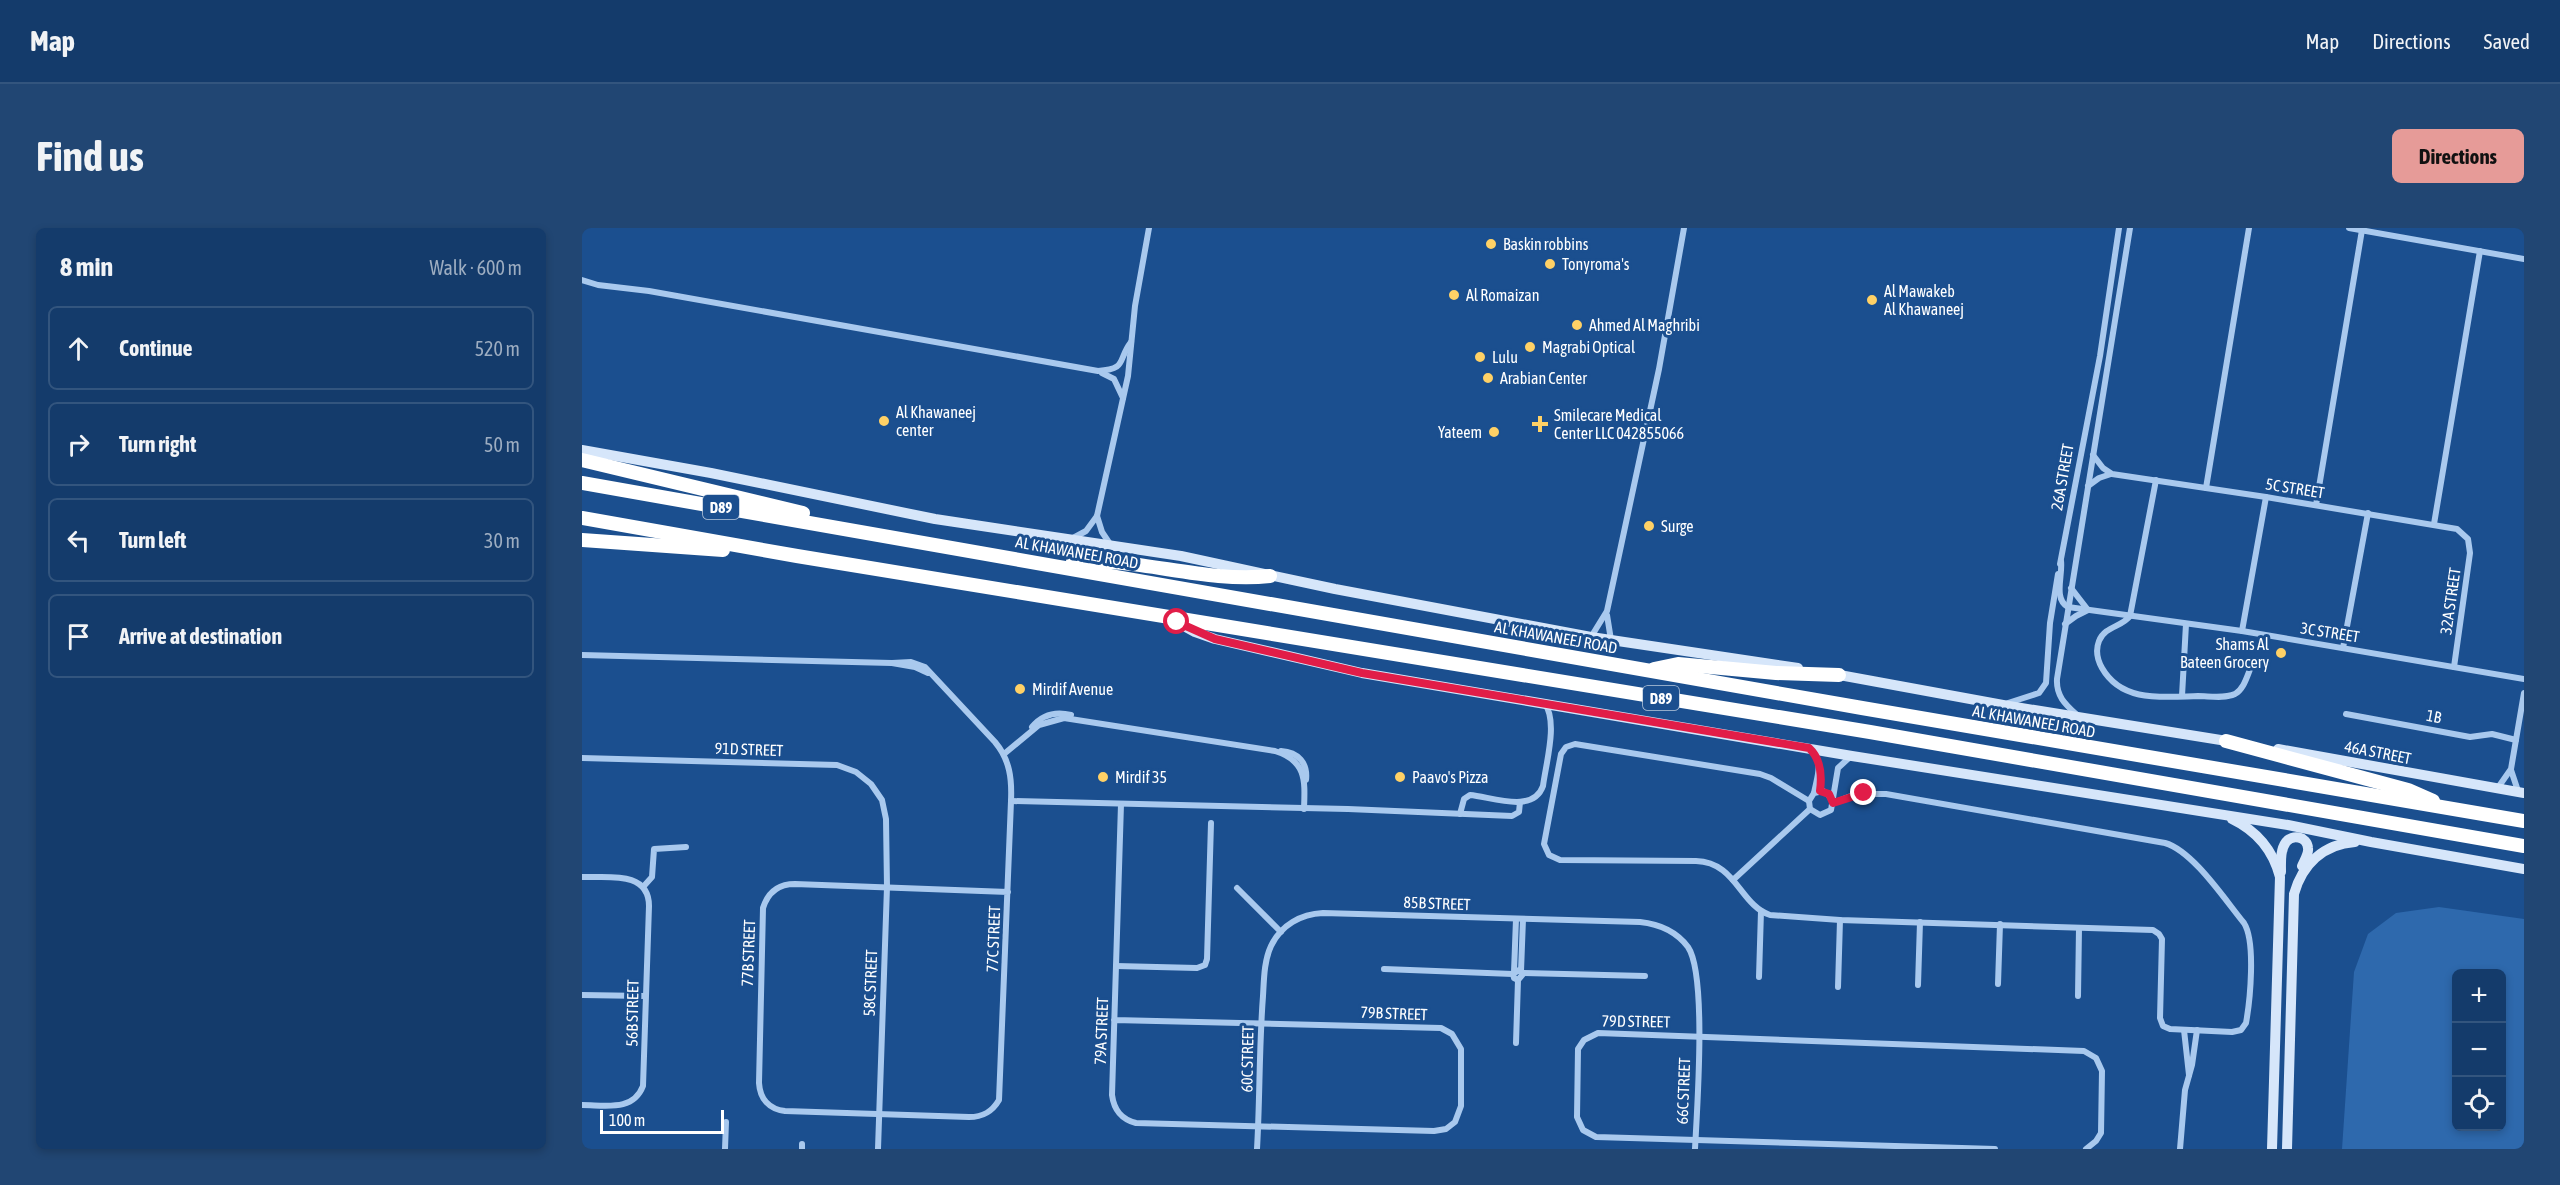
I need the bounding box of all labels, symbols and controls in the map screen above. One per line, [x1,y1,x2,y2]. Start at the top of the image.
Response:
text: Map [30,25,75,57]
text: Map [2305,29,2339,53]
text: Directions [2372,29,2451,53]
text: Saved [2484,29,2530,53]
button: Directions [2392,129,2524,183]
text: Find us [36,132,144,180]
place label: Baskin robbins [1503,235,1589,253]
marker: Baskin robbins [1484,237,1498,251]
text: 8 min [60,252,113,282]
place label: Tonyroma's [1562,255,1630,274]
text: Walk · 600 m [430,256,522,279]
marker: Tonyroma's [1543,257,1557,271]
place label: Al Mawakeb Al Khawaneej [1884,282,1964,319]
place label: Al Romaizan [1466,286,1539,304]
marker: Al Romaizan [1447,288,1461,302]
marker: Al Mawakeb Al Khawaneej [1865,293,1879,307]
place label: Ahmed Al Maghribi [1589,316,1700,335]
marker: Ahmed Al Maghribi [1570,318,1584,332]
icon: ahead [62,332,95,365]
text: Continue [119,335,193,361]
text: 520 m [475,337,520,360]
place label: Magrabi Optical [1542,338,1636,357]
marker: Magrabi Optical [1523,340,1537,354]
place label: Lulu [1492,348,1518,366]
marker: Lulu [1473,350,1487,364]
place label: Arabian Center [1500,369,1587,387]
marker: Arabian Center [1481,371,1495,385]
place label: Al Khawaneej center [896,403,976,439]
place label: Smilecare Medical Center LLC 042855066 [1554,406,1684,442]
marker: Al Khawaneej center [877,414,891,428]
marker: Smilecare Medical Center LLC 042855066 [1531,415,1549,433]
place label: Yateem [1438,423,1482,441]
marker: Yateem [1487,425,1501,439]
icon: right [62,428,95,461]
text: Turn right [119,431,196,457]
text: 50 m [484,433,520,456]
street label: 26A STREET [2047,442,2077,512]
street label: 5C STREET [2264,474,2326,502]
road number: D89 [703,495,739,519]
place label: Surge [1661,517,1694,536]
marker: Surge [1642,519,1656,533]
icon: left [62,524,95,557]
text: Turn left [119,527,186,553]
text: 30 m [484,529,520,552]
street label: AL KHAWANEEJ ROAD [1014,532,1140,572]
street label: 32A STREET [2436,566,2464,636]
route start [1163,608,1189,634]
street label: AL KHAWANEEJ ROAD [1493,617,1619,657]
street label: 3C STREET [2299,618,2361,646]
icon: arrive [62,620,95,653]
text: Arrive at destination [119,623,282,649]
place label: Shams Al Bateen Grocery [2180,635,2270,672]
marker: Shams Al Bateen Grocery [2274,646,2288,660]
place label: Mirdif Avenue [1032,680,1113,698]
marker: Mirdif Avenue [1013,682,1027,696]
road number: D89 [1643,686,1679,710]
street label: AL KHAWANEEJ ROAD [1971,701,2097,741]
street label: 1B [2425,706,2444,726]
street label: 46A STREET [2343,737,2413,767]
street label: 91D STREET [714,739,784,759]
place label: Mirdif 35 [1115,768,1167,786]
place label: Paavo's Pizza [1412,768,1488,786]
marker: Mirdif 35 [1096,770,1110,784]
marker: Paavo's Pizza [1393,770,1407,784]
route end [1850,779,1876,805]
street label: 85B STREET [1403,893,1471,913]
street label: 77C STREET [983,905,1003,973]
street label: 77B STREET [738,919,758,987]
street label: 58C STREET [860,949,880,1017]
map controls [2452,969,2506,1131]
button: + [2452,969,2506,1023]
street label: 56B STREET [622,979,642,1047]
street label: 79A STREET [1091,997,1111,1065]
street label: 79B STREET [1360,1003,1428,1023]
street label: 79D STREET [1602,1011,1670,1031]
button: − [2452,1023,2506,1077]
street label: 60C STREET [1237,1025,1257,1093]
street label: 66C STREET [1673,1057,1693,1125]
button: locate [2452,1077,2506,1131]
scale bar [600,1107,724,1134]
text: 100 m [609,1111,645,1129]

